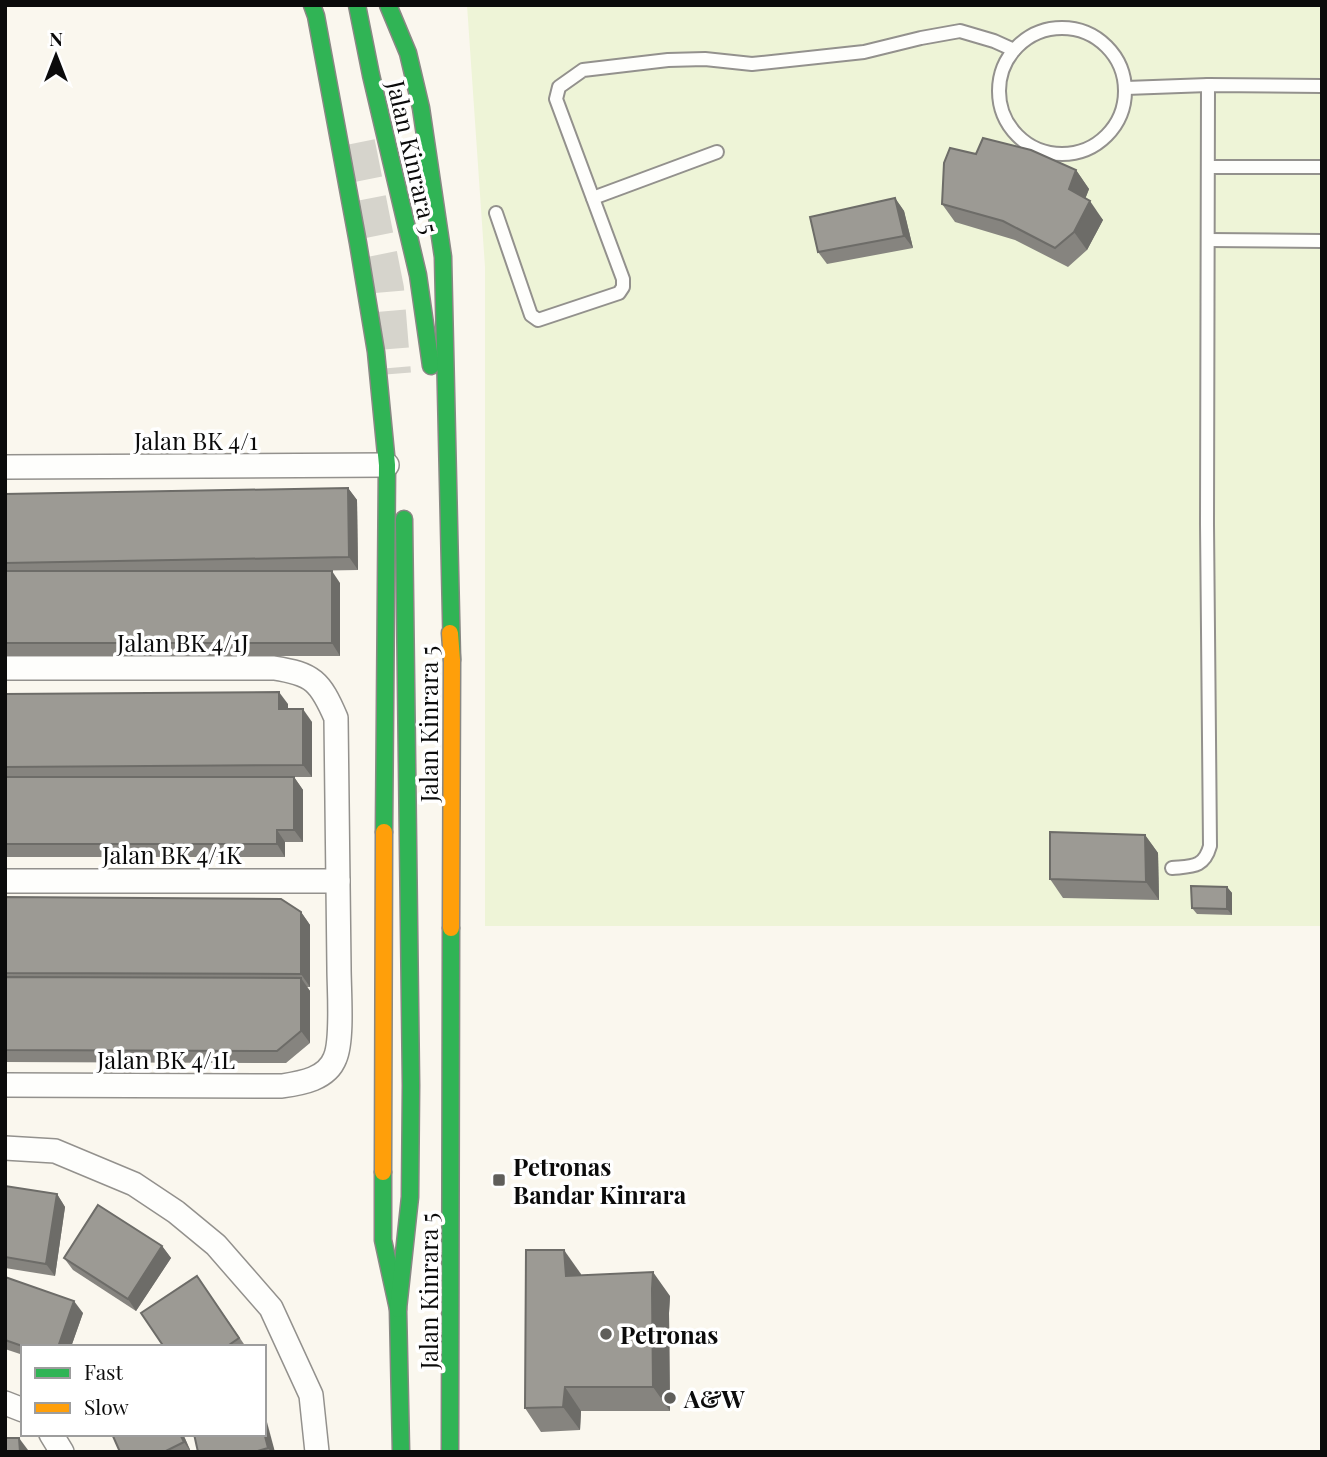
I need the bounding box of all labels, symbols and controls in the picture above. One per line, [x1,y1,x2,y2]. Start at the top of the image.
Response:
north arrow [21,21,91,91]
text: N [49,25,63,51]
street label: Jalan Kinrara 5 [381,76,447,237]
street label: Jalan BK 4/1 [133,424,258,456]
street label: Jalan BK 4/1J [116,626,249,658]
street label: Jalan Kinrara 5 [412,646,444,803]
street label: Jalan BK 4/1K [101,838,242,870]
street label: Jalan BK 4/1L [96,1043,235,1075]
place label: Petronas Bandar Kinrara [513,1150,687,1210]
marker: Petronas Bandar Kinrara [491,1172,507,1188]
street label: Jalan Kinrara 5 [412,1213,444,1370]
place label: Petronas [620,1318,718,1350]
marker: Petronas [598,1326,614,1342]
legend [21,1345,266,1436]
text: Fast [84,1357,123,1385]
place label: A&W [683,1382,746,1414]
marker: A&W [662,1390,678,1406]
text: Slow [84,1392,129,1420]

